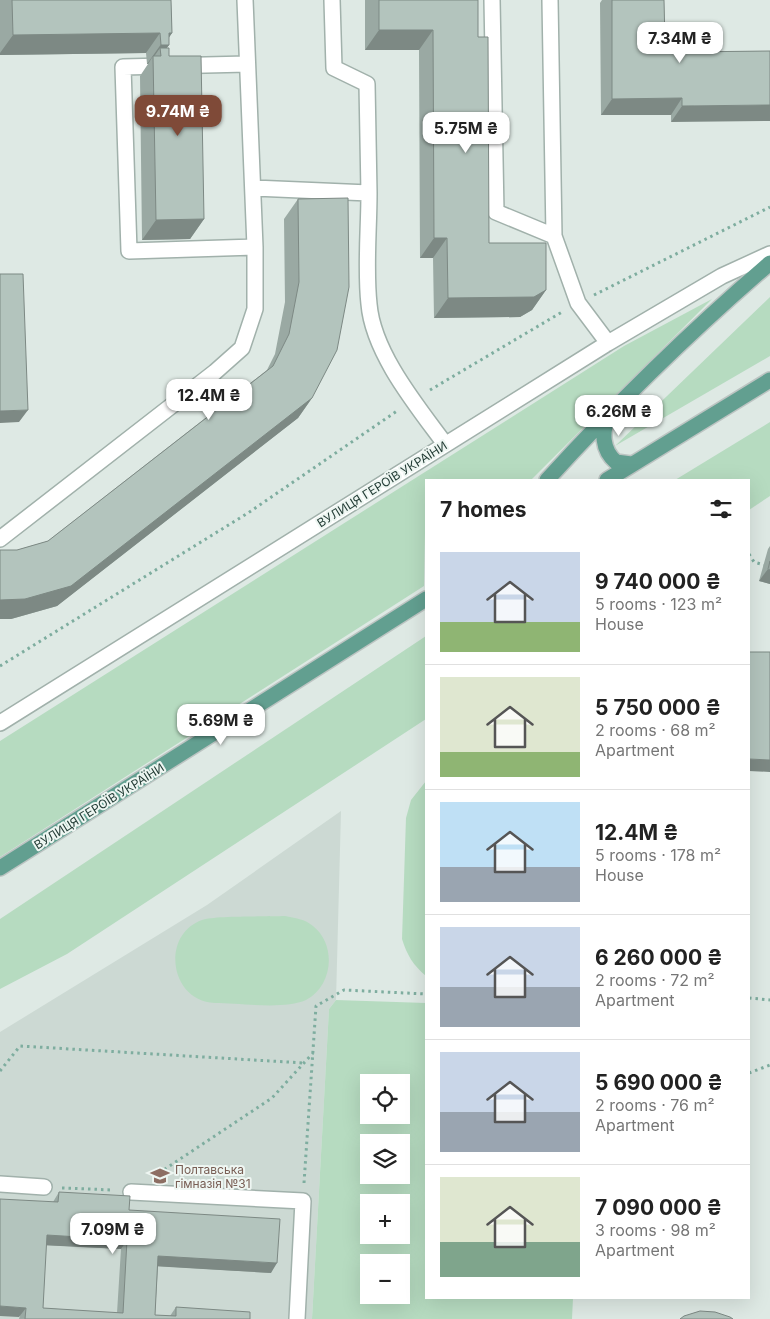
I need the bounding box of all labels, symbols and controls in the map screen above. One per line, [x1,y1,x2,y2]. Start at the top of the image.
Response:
pin: 7.34M ₴ [634,22,726,64]
text: 7.34M ₴ [648,28,712,48]
pin: 9.74M ₴ [132,94,224,137]
text: 9.74M ₴ [146,101,210,121]
pin: 5.75M ₴ [420,112,512,154]
text: 5.75M ₴ [434,118,498,138]
pin: 12.4M ₴ [163,378,255,421]
text: 12.4M ₴ [177,385,241,405]
pin: 6.26M ₴ [573,394,665,437]
text: 6.26M ₴ [586,401,652,421]
street label: ВУЛИЦЯ ГЕРОЇВ УКРАЇНИ [314,438,450,530]
icon: filters [707,495,735,523]
text: 7 homes [440,497,527,522]
text: 9 740 000 ₴ [595,569,721,594]
icon: home [480,572,540,632]
text: 5 rooms · 123 m² [595,594,722,614]
text: House [595,614,644,634]
text: 5 750 000 ₴ [595,695,721,720]
icon: home [480,697,540,757]
pin: 5.69M ₴ [175,704,267,746]
text: 5.69M ₴ [188,710,254,730]
text: 2 rooms · 68 m² [595,720,716,740]
text: Apartment [595,740,675,760]
street label: ВУЛИЦЯ ГЕРОЇВ УКРАЇНИ [31,760,167,852]
text: 12.4M ₴ [595,820,679,845]
icon: home [480,822,540,882]
text: 5 rooms · 178 m² [595,845,721,865]
text: House [595,865,644,885]
text: 6 260 000 ₴ [595,945,723,970]
icon: home [480,947,540,1007]
text: 2 rooms · 72 m² [595,970,715,990]
text: Apartment [595,990,675,1010]
text: 5 690 000 ₴ [595,1070,723,1095]
icon: home [480,1072,540,1132]
map controls [360,1074,410,1304]
button: locate [360,1074,410,1124]
text: 2 rooms · 76 m² [595,1095,715,1115]
text: Apartment [595,1115,675,1135]
button: layers [360,1134,410,1184]
place label: Полтавська гімназія №31 [175,1162,251,1191]
school or university icon: Полтавська гімназія №31 [149,1165,171,1187]
button: + [360,1194,410,1244]
text: 7 090 000 ₴ [595,1195,722,1220]
icon: home [480,1197,540,1257]
pin: 7.09M ₴ [67,1212,159,1255]
text: 7.09M ₴ [81,1219,145,1239]
text: 3 rooms · 98 m² [595,1220,716,1240]
text: Apartment [595,1240,675,1260]
button: − [360,1254,410,1304]

